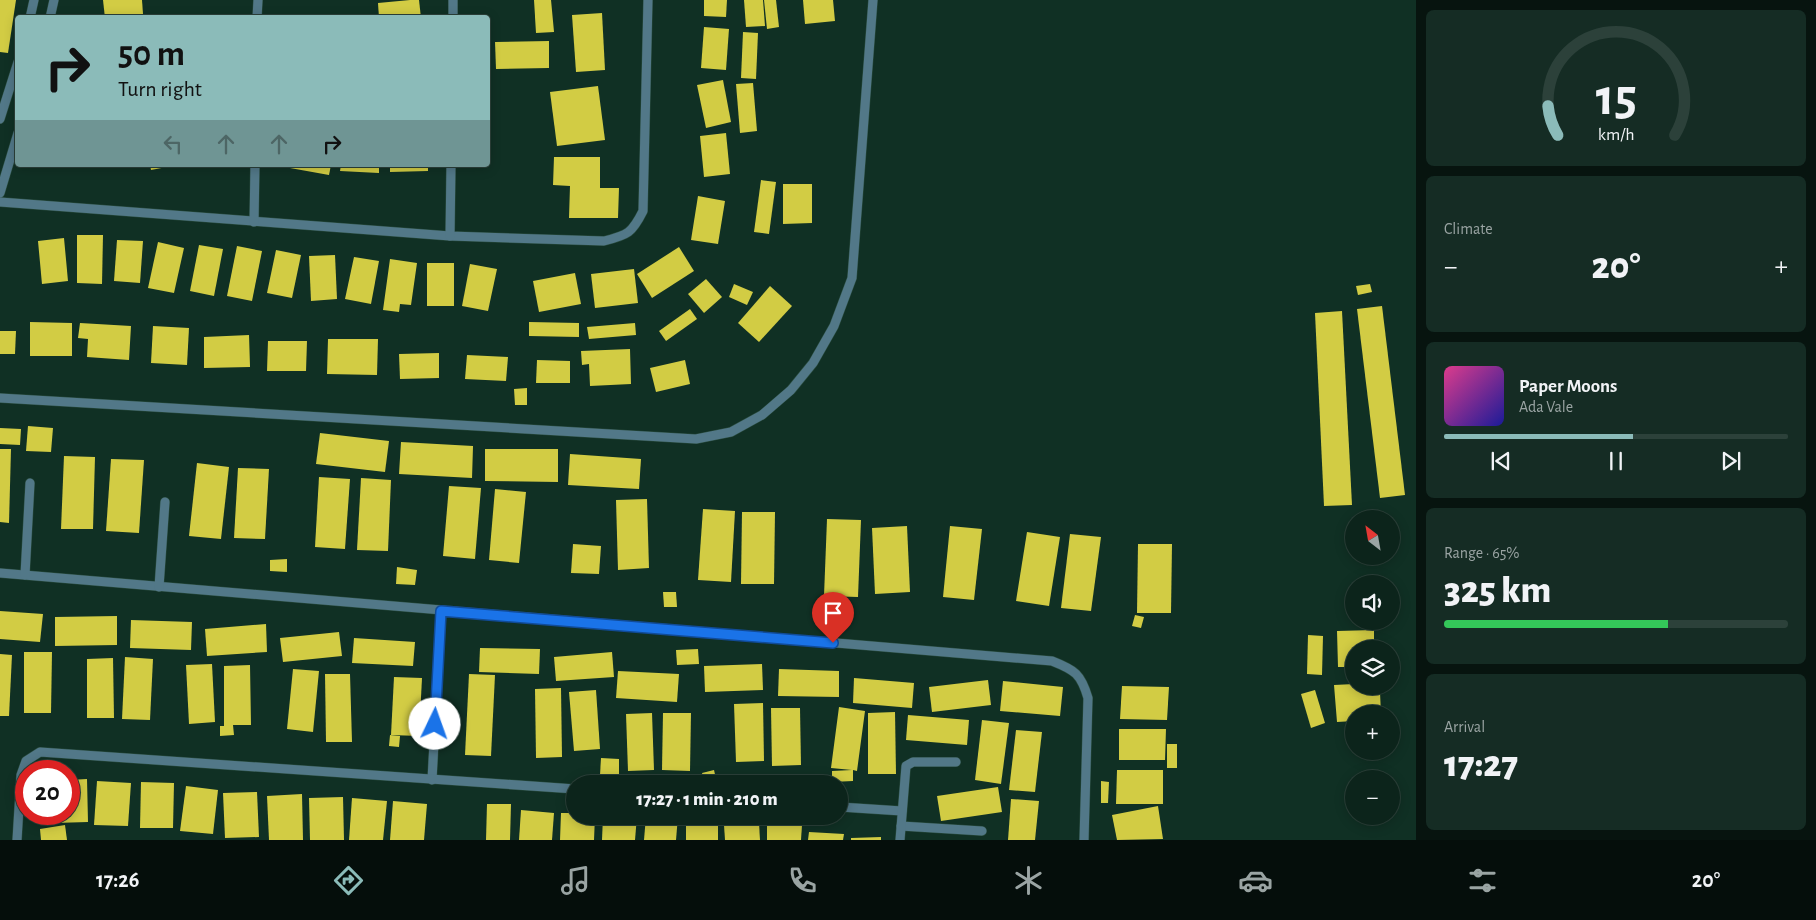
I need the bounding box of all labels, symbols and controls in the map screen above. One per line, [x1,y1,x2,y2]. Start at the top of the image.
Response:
icon: right [35,35,100,100]
text: 50 m [118,37,185,72]
text: 15 [1595,72,1637,124]
text: Turn right [118,78,202,100]
text: km/h [1598,126,1634,144]
icon: left [159,130,187,158]
icon: ahead [212,130,240,158]
icon: ahead [265,130,293,158]
icon: right [318,130,346,158]
text: Climate [1444,221,1493,237]
text: 20° [1592,248,1640,286]
text: − [1444,253,1457,281]
text: + [1775,253,1788,281]
text: Paper Moons [1519,377,1617,396]
text: Ada Vale [1519,399,1573,415]
icon: previous [1487,447,1515,475]
icon: pause [1602,447,1630,475]
icon: next [1717,447,1745,475]
north arrow [1345,510,1400,565]
map controls [1345,510,1400,825]
text: Range · 65% [1444,545,1520,561]
text: 325 km [1444,572,1551,610]
button: sound [1345,575,1400,630]
pin [812,592,854,643]
icon: arrive [819,599,847,627]
button: layers [1345,640,1400,695]
position arrow [408,697,460,749]
button: + [1345,705,1400,760]
text: Arrival [1444,719,1485,735]
text: 17:27 [1444,746,1518,784]
speed limit sign: 20 [15,760,80,825]
button: − [1345,770,1400,825]
text: 17:27 · 1 min · 210 m [636,790,778,809]
icon: directions [331,863,366,898]
icon: music [558,863,593,898]
icon: phone [785,863,820,898]
icon: climate [1011,863,1046,898]
icon: car [1238,863,1273,898]
icon: filters [1465,863,1500,898]
text: 17:26 [96,869,139,891]
text: 20° [1692,869,1720,891]

